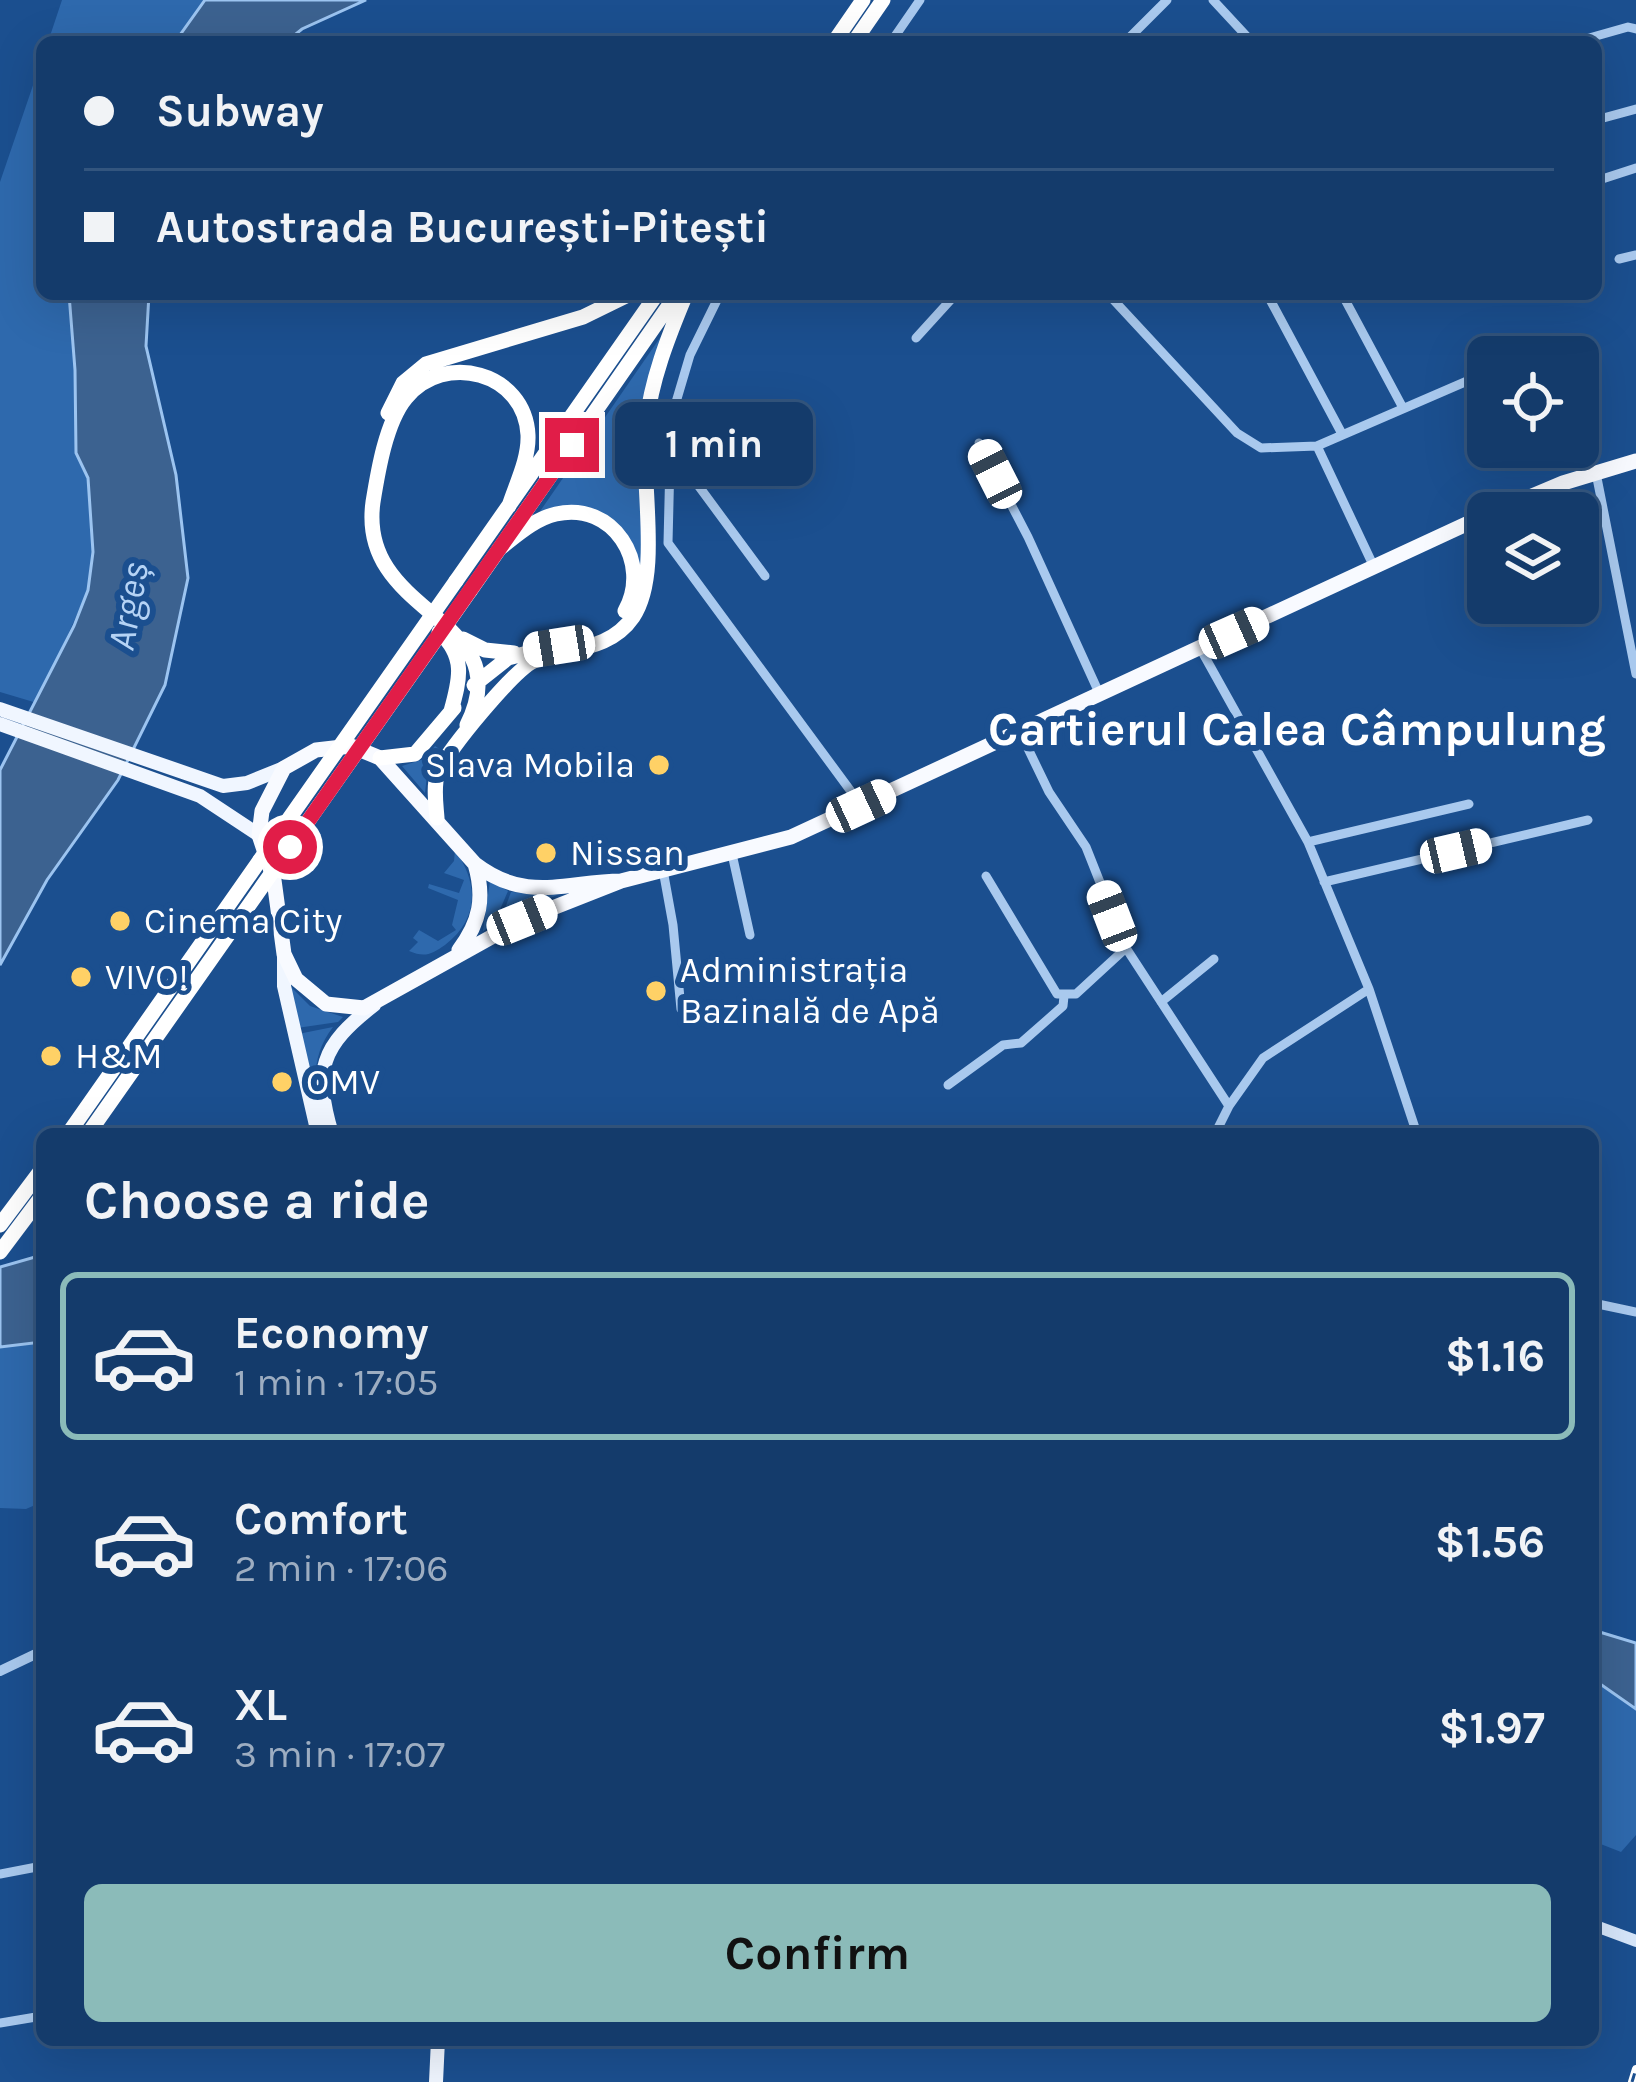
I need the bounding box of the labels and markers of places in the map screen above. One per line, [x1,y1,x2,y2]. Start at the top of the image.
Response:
place label: Slava Mobila [425,744,635,786]
marker: Slava Mobila [646,752,672,778]
place label: Nissan [570,832,685,874]
marker: Nissan [533,840,559,866]
place label: Cinema City [144,900,342,942]
marker: Cinema City [107,908,133,934]
place label: Administrația Bazinală de Apă [680,949,940,1032]
place label: VIVO! [105,956,189,998]
marker: VIVO! [68,964,94,990]
marker: Administrația Bazinală de Apă [643,978,669,1004]
place label: H&M [75,1035,162,1077]
marker: H&M [38,1043,64,1069]
place label: OMV [306,1061,380,1103]
marker: OMV [269,1069,295,1095]

